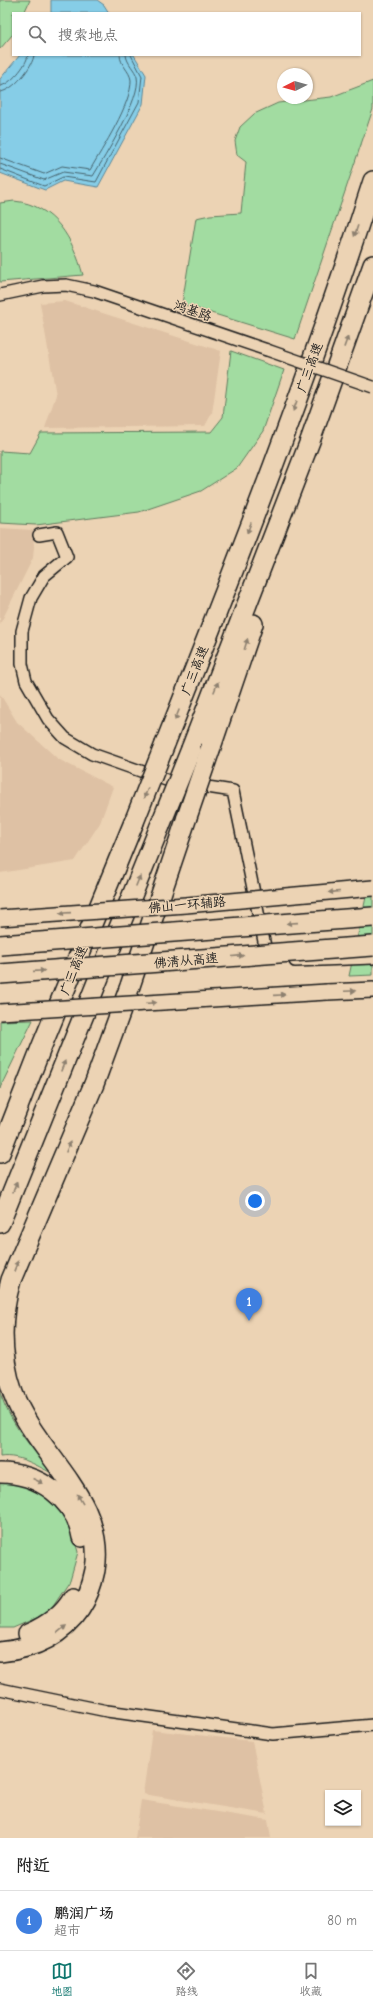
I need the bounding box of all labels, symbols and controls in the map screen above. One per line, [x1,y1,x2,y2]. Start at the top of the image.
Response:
search box [12,12,361,56]
icon: search [26,23,48,45]
text: 搜索地点 [58,26,118,44]
north arrow [277,68,313,104]
one-way arrow [353,225,359,237]
street label: 鸿基路 [172,297,214,324]
one-way arrow [344,336,350,348]
street label: 广三高速 [294,340,325,394]
one-way arrow [291,401,297,413]
one-way arrow [245,522,251,534]
one-way arrow [244,638,250,650]
street label: 广三高速 [178,643,211,697]
one-way arrow [213,680,219,692]
one-way arrow [173,709,179,721]
one-way arrow [142,788,148,800]
one-way arrow [135,875,141,886]
one-way arrow [328,888,340,895]
street label: 佛山一环辅路 [148,894,227,915]
one-way arrow [59,910,71,917]
one-way arrow [286,919,298,926]
street label: 广三高速 [57,943,90,997]
street label: 佛清从高速 [153,950,219,971]
one-way arrow [232,952,244,959]
one-way arrow [33,968,45,975]
one-way arrow [344,988,357,994]
one-way arrow [274,992,286,999]
one-way arrow [145,1000,157,1007]
one-way arrow [60,1061,66,1072]
one-way arrow [65,1141,71,1152]
one-way arrow [12,1180,18,1192]
your location [245,1191,265,1211]
one-way arrow [14,1260,20,1272]
pin: 1 [236,1288,262,1321]
one-way arrow [32,1478,43,1484]
one-way arrow [77,1493,84,1505]
one-way arrow [56,1625,67,1634]
map controls [325,1790,361,1826]
button: layers [325,1790,361,1826]
text: 附近 [16,1856,50,1875]
text: 鹏润广场 [54,1904,114,1922]
text: 1 [26,1913,32,1928]
text: 80 m [327,1913,357,1928]
text: 超市 [54,1923,80,1938]
tab: 地图 [51,1960,73,1998]
tab: 路线 [175,1960,197,1998]
tab: 收藏 [300,1960,322,1998]

